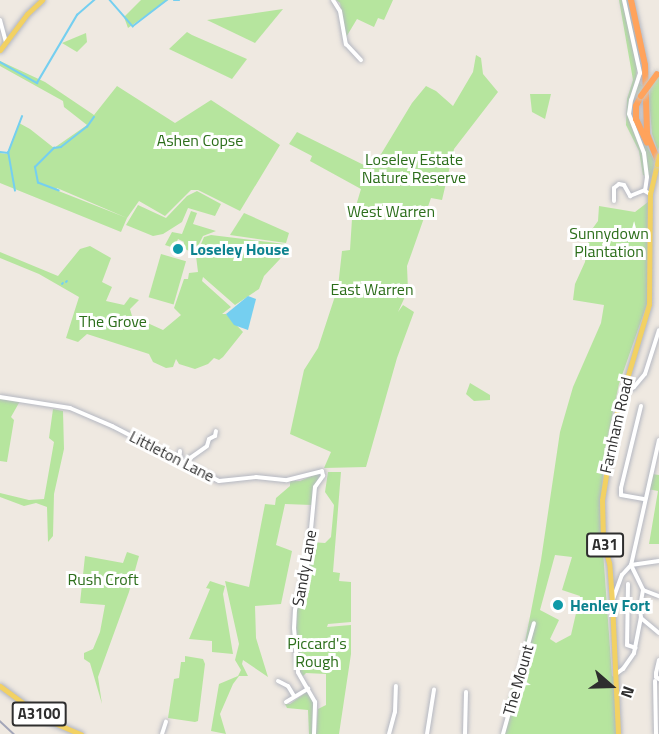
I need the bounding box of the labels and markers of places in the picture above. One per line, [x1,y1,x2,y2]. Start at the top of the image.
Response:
place label: Loseley House [190,239,289,259]
marker: Loseley House [171,242,185,256]
place label: Henley Fort [570,595,650,615]
marker: Henley Fort [551,598,565,612]

